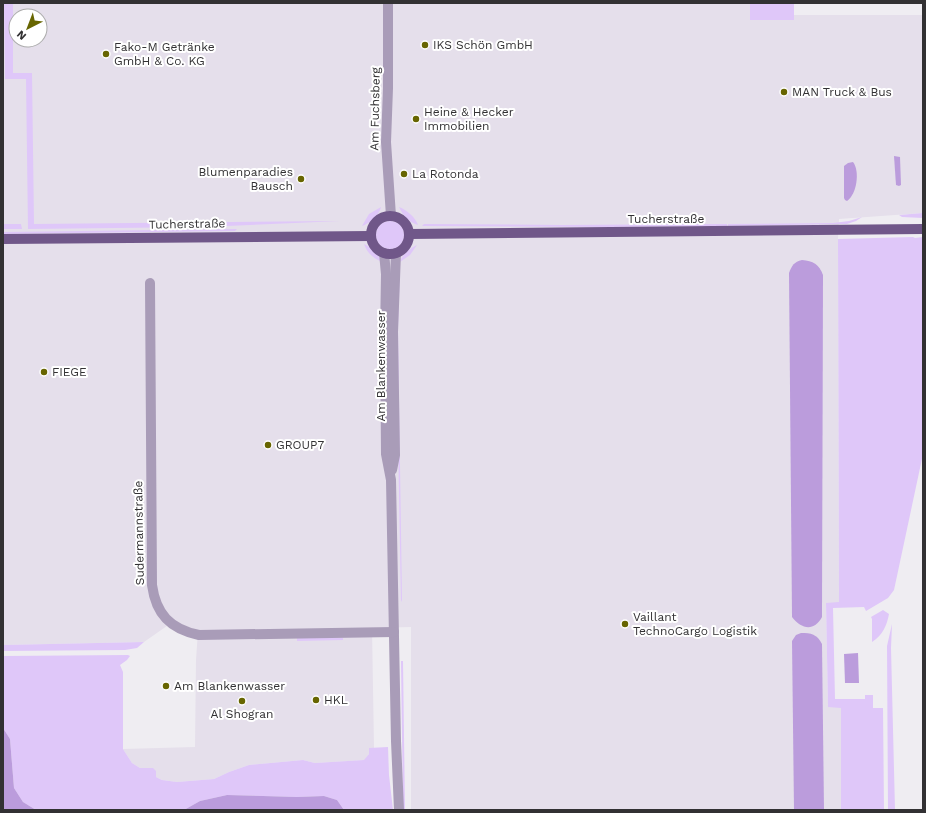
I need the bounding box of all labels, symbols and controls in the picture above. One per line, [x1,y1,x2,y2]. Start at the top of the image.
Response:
north arrow [8,8,48,48]
text: N [14,28,29,43]
place label: IKS Schön GmbH [433,38,533,52]
place label: Fako-M Getränke GmbH & Co. KG [114,40,215,68]
marker: IKS Schön GmbH [420,40,430,50]
marker: Fako-M Getränke GmbH & Co. KG [101,49,111,59]
street label: Am Fuchsberg [367,66,383,151]
place label: MAN Truck & Bus [792,85,892,99]
marker: MAN Truck & Bus [779,87,789,97]
place label: Heine & Hecker Immobilien [424,105,514,133]
marker: Heine & Hecker Immobilien [411,114,421,124]
place label: Blumenparadies Bausch [198,165,293,193]
place label: La Rotonda [412,167,479,181]
marker: La Rotonda [399,169,409,179]
marker: Blumenparadies Bausch [296,174,306,184]
street label: Tucherstraße [628,212,704,226]
street label: Tucherstraße [148,216,226,232]
street label: Am Blankenwasser [374,310,388,422]
place label: FIEGE [52,365,87,379]
marker: FIEGE [39,367,49,377]
place label: GROUP7 [276,438,324,452]
marker: GROUP7 [263,440,273,450]
street label: Sudermannstraße [131,480,147,585]
place label: Vaillant TechnoCargo Logistik [633,610,757,638]
marker: Vaillant TechnoCargo Logistik [620,619,630,629]
place label: Am Blankenwasser [174,679,285,693]
marker: Am Blankenwasser [161,681,171,691]
place label: HKL [324,693,348,707]
marker: HKL [311,695,321,705]
marker: Al Shogran [237,696,247,706]
place label: Al Shogran [211,707,273,721]

